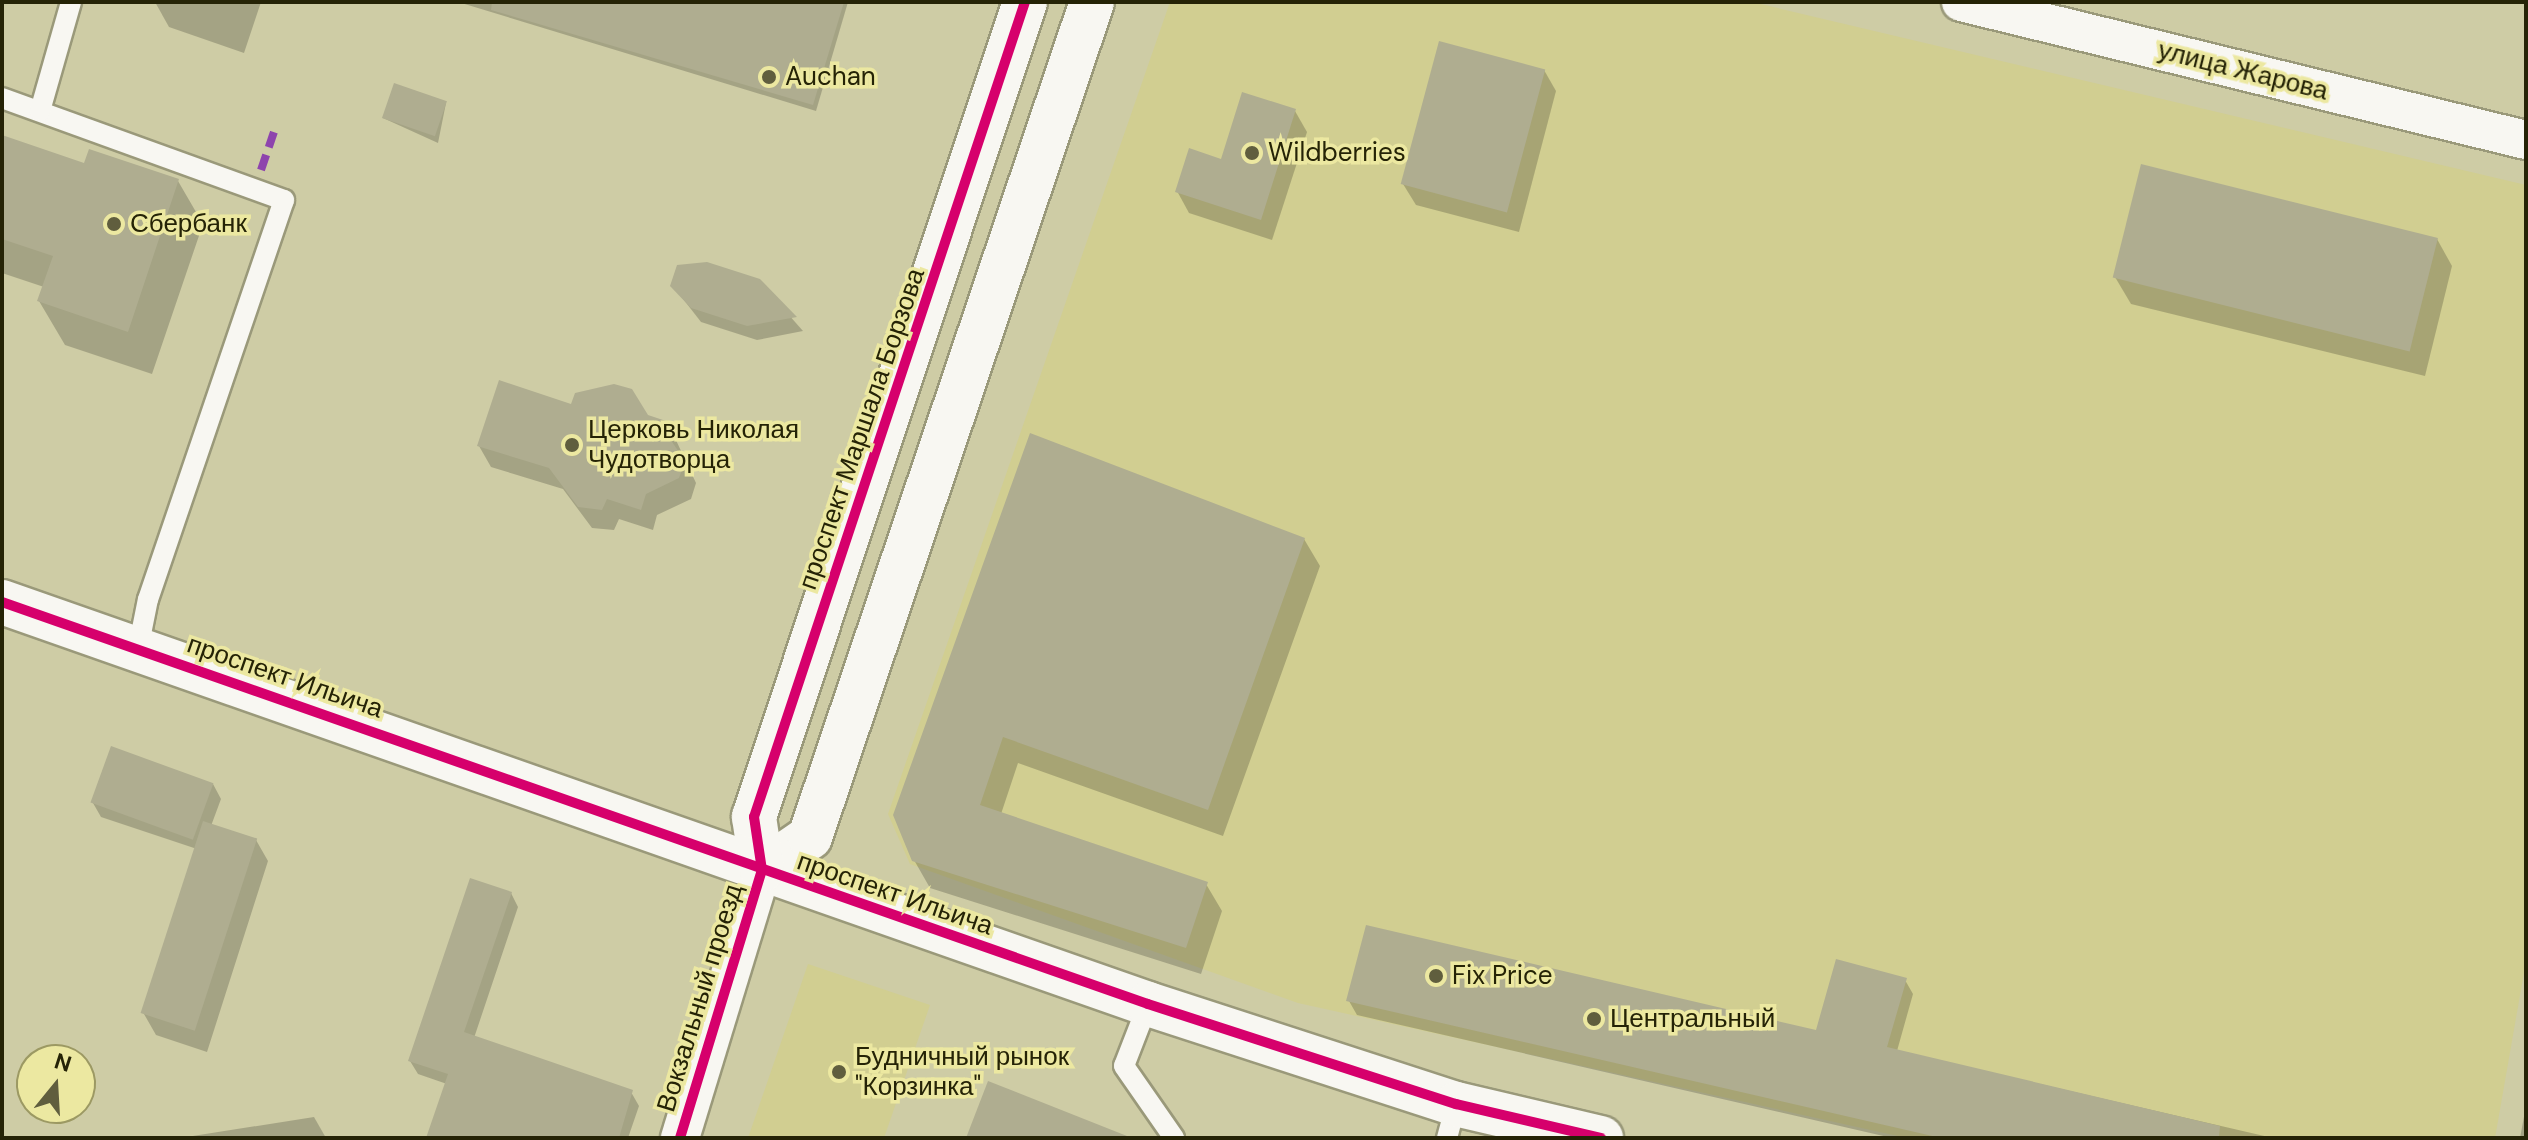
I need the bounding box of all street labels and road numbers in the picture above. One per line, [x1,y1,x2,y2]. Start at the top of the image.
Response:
street label: улица Жарова [2155,35,2331,107]
street label: проспект Маршала Борзова [792,264,932,594]
street label: проспект Ильича [183,629,387,725]
street label: проспект Ильича [793,846,997,942]
street label: Вокзальный проезд [651,880,749,1116]

